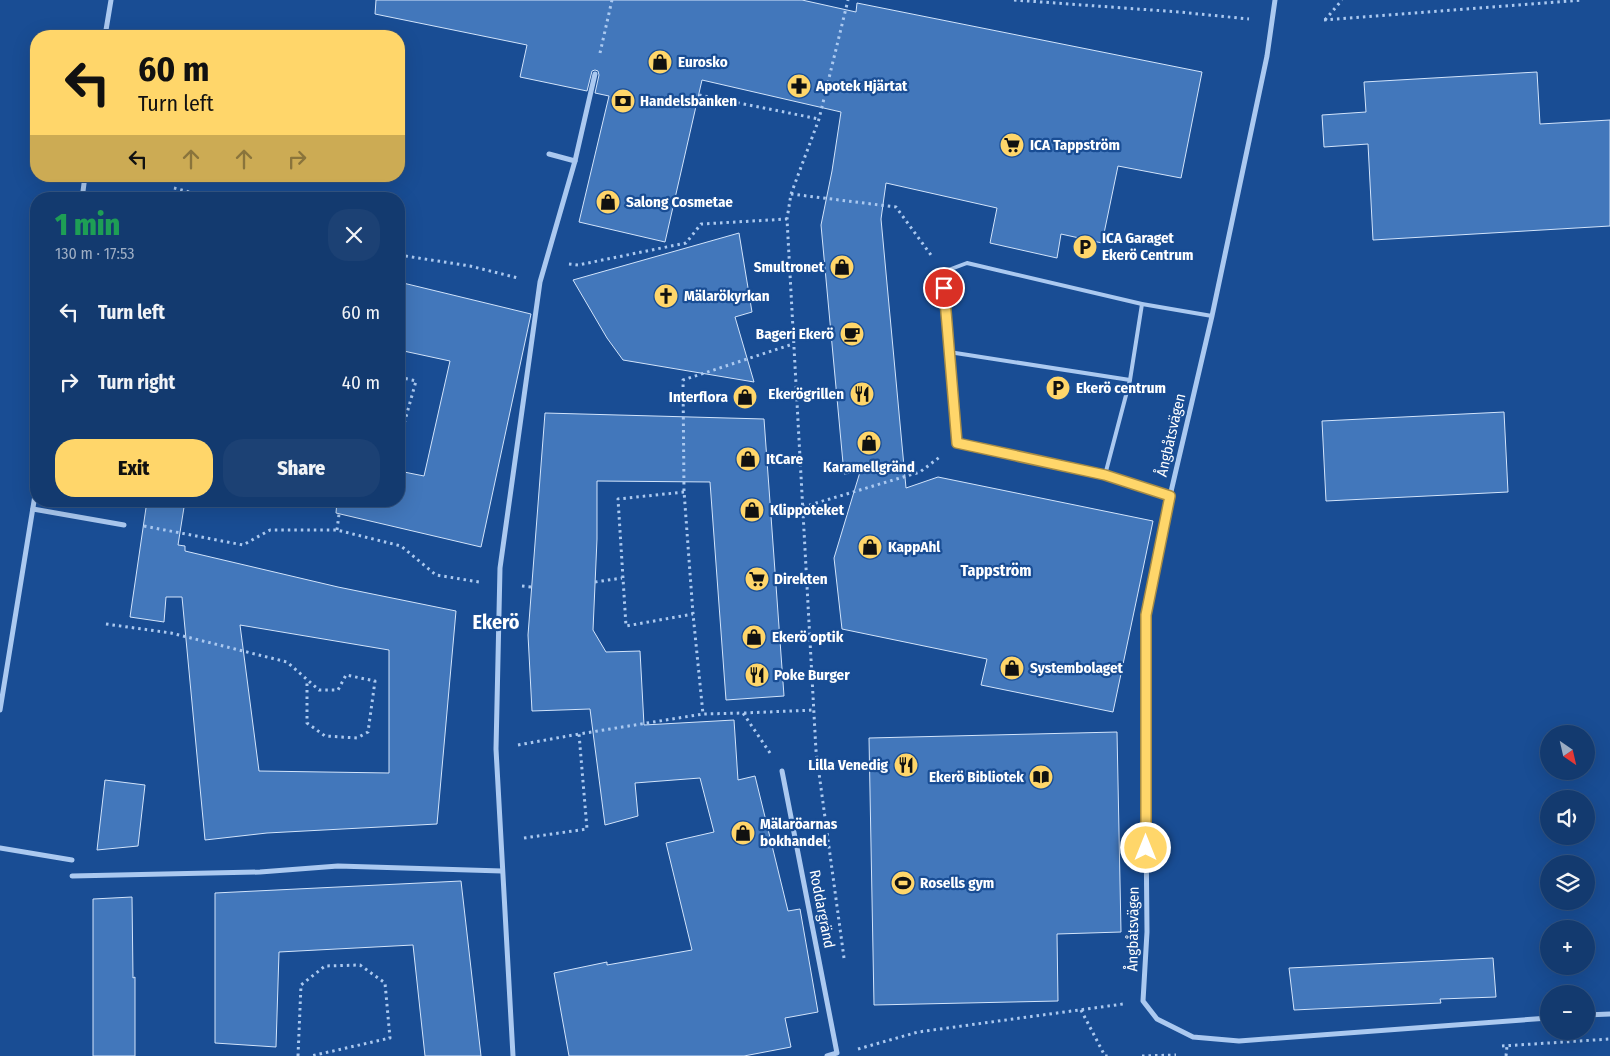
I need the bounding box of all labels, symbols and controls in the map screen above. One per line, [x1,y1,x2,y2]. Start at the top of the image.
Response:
text: 60 m [138,48,209,90]
shop icon: Eurosko [647,49,673,75]
icon: left [55,50,120,115]
place label: Eurosko [678,53,728,71]
pharmacy icon: Apotek Hjärtat [786,73,812,99]
place label: Apotek Hjärtat [815,77,908,95]
bank icon: Handelsbanken [610,88,636,114]
text: Turn left [138,90,214,117]
place label: Handelsbanken [640,92,737,110]
supermarket icon: ICA Tappström [999,132,1025,158]
place label: ICA Tappström [1030,136,1120,154]
icon: left [124,145,152,173]
icon: ahead [177,145,205,173]
icon: ahead [230,145,258,173]
icon: right [283,145,311,173]
shop icon: Salong Cosmetae [595,189,621,215]
place label: Salong Cosmetae [626,193,733,211]
text: 1 min [55,207,120,243]
button: close [328,209,380,261]
place label: ICA Garaget Ekerö Centrum [1102,229,1193,264]
parking icon: ICA Garaget Ekerö Centrum [1072,234,1098,260]
text: 130 m · 17:53 [55,244,134,263]
shop icon: Smultronet [829,254,855,280]
place label: Smultronet [754,258,825,276]
pin [923,267,965,309]
icon: arrive [930,274,958,302]
church icon: Mälarökyrkan [653,283,679,309]
place label: Mälarökyrkan [684,287,770,305]
icon: left [55,298,83,326]
text: Turn left [98,301,165,324]
text: 60 m [342,301,380,324]
cafe icon: Bageri Ekerö [839,321,865,347]
place label: Bageri Ekerö [756,325,834,343]
icon: right [55,368,83,396]
text: Turn right [98,371,175,394]
text: 40 m [342,371,380,394]
parking icon: Ekerö centrum [1045,375,1071,401]
place label: Ekerö centrum [1076,379,1166,397]
restaurant icon: Ekerögrillen [849,381,875,407]
shop icon: Interflora [732,384,758,410]
place label: Ekerögrillen [768,385,844,403]
place label: Interflora [669,388,729,406]
street label: Ångbåtsvägen [1153,392,1189,478]
shop icon: Karamellgränd [856,430,882,456]
button: Exit [55,439,213,497]
button: Share [223,439,380,497]
shop icon: ItCare [735,446,761,472]
place label: ItCare [766,450,804,468]
place label: Karamellgränd [823,458,915,476]
shop icon: Klippoteket [739,497,765,523]
place label: Klippoteket [770,501,845,519]
shop icon: KappAhl [857,534,883,560]
place label: KappAhl [888,538,941,556]
district label: Tappström [960,561,1032,580]
supermarket icon: Direkten [744,566,770,592]
place label: Direkten [774,570,828,588]
district label: Ekerö [473,610,520,634]
shop icon: Ekerö optik [741,624,767,650]
place label: Ekerö optik [772,628,844,646]
shop icon: Systembolaget [999,655,1025,681]
place label: Systembolaget [1030,659,1123,677]
restaurant icon: Poke Burger [744,662,770,688]
place label: Poke Burger [774,666,850,684]
north arrow [1540,725,1595,780]
map controls [1540,725,1595,1040]
restaurant icon: Lilla Venedig [893,752,919,778]
place label: Lilla Venedig [808,756,889,774]
library icon: Ekerö Bibliotek [1028,764,1054,790]
place label: Ekerö Bibliotek [929,768,1024,786]
button: sound [1540,790,1595,845]
place label: Mälaröarnas bokhandel [760,815,838,850]
shop icon: Mälaröarnas bokhandel [730,820,756,846]
position arrow [1119,821,1171,873]
button: layers [1540,855,1595,910]
street label: Roddargränd [806,868,838,950]
sports icon: Rosells gym [890,870,916,896]
place label: Rosells gym [920,874,994,892]
street label: Ångbåtsvägen [1123,886,1143,972]
button: + [1540,920,1595,975]
button: − [1540,985,1595,1040]

